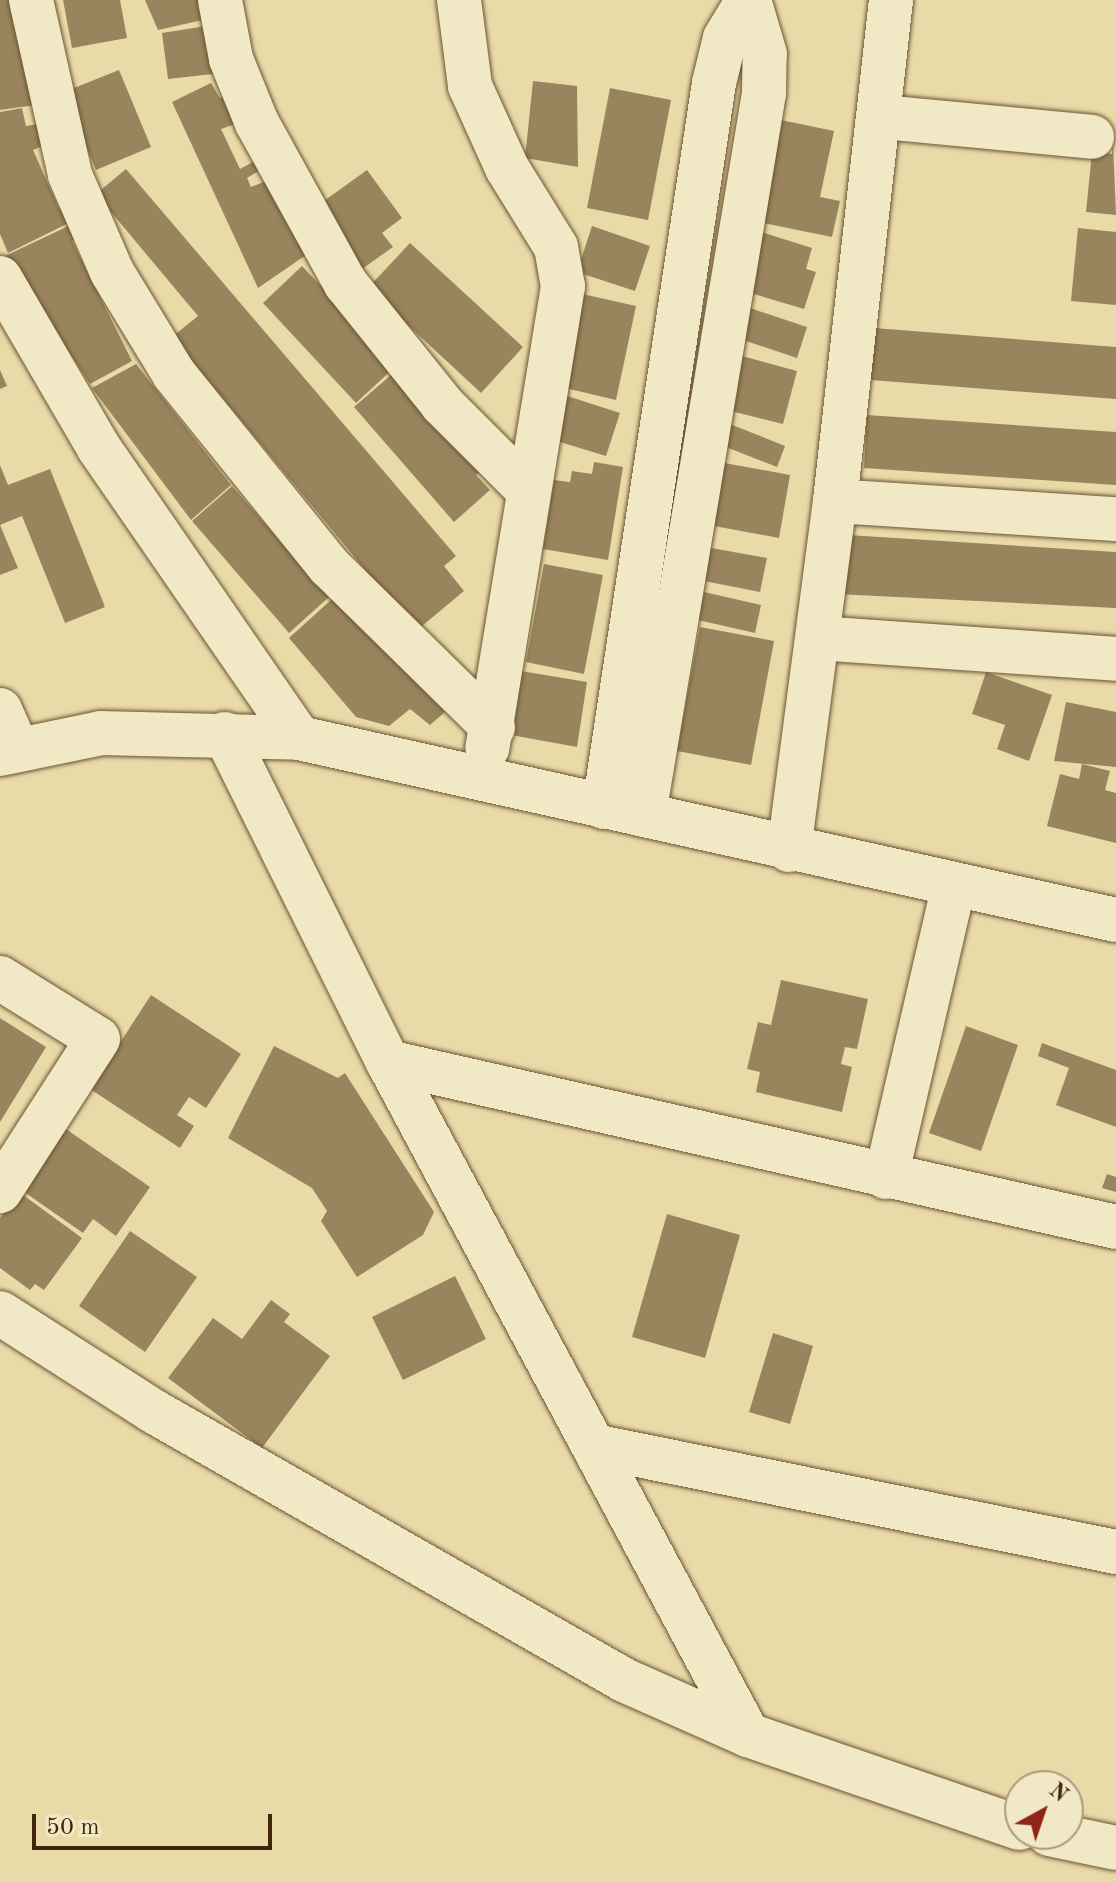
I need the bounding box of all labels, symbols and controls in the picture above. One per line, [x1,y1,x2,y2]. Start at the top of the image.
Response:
north arrow [1004,1770,1084,1850]
text: N [1045,1779,1072,1807]
scale bar [36,1798,276,1848]
text: 50 m [46,1816,100,1840]

